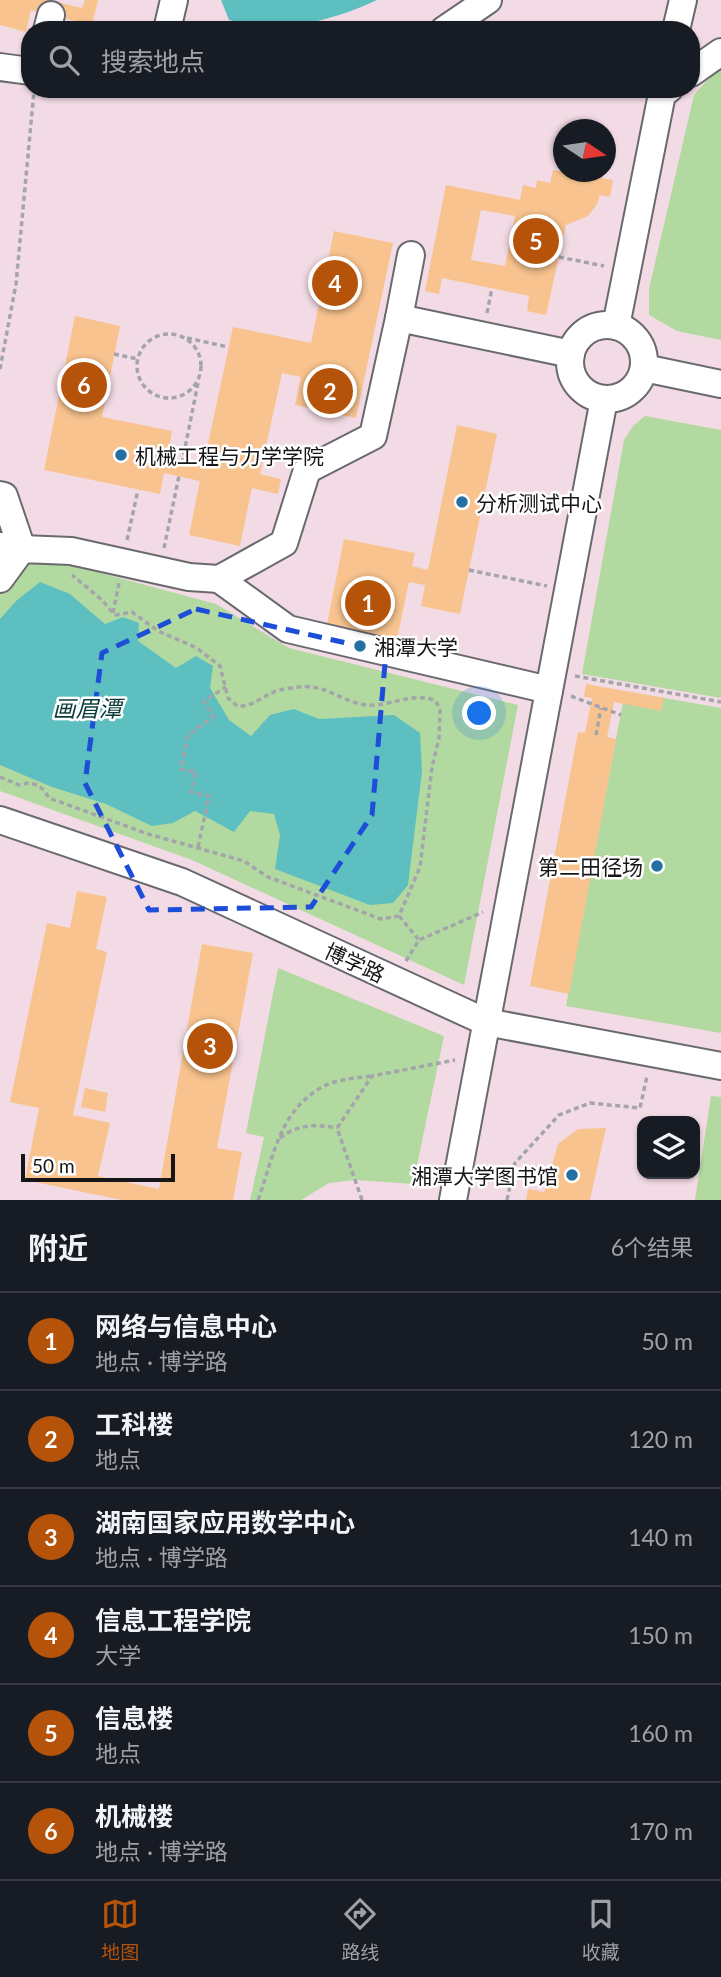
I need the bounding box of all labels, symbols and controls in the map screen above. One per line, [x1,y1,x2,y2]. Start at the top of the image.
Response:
search box [21,21,700,98]
icon: search [45,41,83,79]
text: 搜索地点 [101,45,205,77]
north arrow [553,119,616,182]
pin: 5 [513,215,559,267]
pin: 4 [312,257,358,309]
pin: 6 [61,359,107,411]
pin: 2 [307,365,353,417]
place label: 机械工程与力学学院 [135,443,324,468]
marker: 机械工程与力学学院 [113,447,129,463]
place label: 分析测试中心 [476,490,602,515]
marker: 分析测试中心 [454,494,470,510]
pin: 1 [345,577,391,629]
place label: 湘潭大学 [374,634,458,659]
marker: 湘潭大学 [352,638,368,654]
water label: 画眉潭 [53,694,126,722]
your location [462,696,496,730]
place label: 第二田径场 [538,854,643,879]
marker: 第二田径场 [649,858,665,874]
street label: 博学路 [321,937,389,987]
pin: 3 [187,1020,233,1072]
map controls [637,1116,700,1179]
button: layers [637,1116,700,1179]
scale bar [21,1151,175,1183]
text: 50 m [32,1154,75,1177]
place label: 湘潭大学图书馆 [411,1163,558,1188]
marker: 湘潭大学图书馆 [564,1167,580,1183]
text: 附近 [28,1229,88,1265]
text: 6个结果 [611,1233,693,1261]
text: 网络与信息中心 [95,1310,277,1342]
text: 1 [44,1327,58,1355]
text: 50 m [642,1327,693,1355]
text: 地点 · 博学路 [95,1347,228,1375]
text: 工科楼 [95,1408,173,1440]
text: 2 [44,1425,58,1453]
text: 120 m [628,1425,693,1453]
text: 地点 [95,1445,141,1473]
text: 湖南国家应用数学中心 [95,1506,355,1538]
text: 3 [44,1523,58,1551]
text: 140 m [628,1523,693,1551]
text: 地点 · 博学路 [95,1543,228,1571]
text: 信息工程学院 [95,1604,251,1636]
text: 4 [44,1621,58,1649]
text: 150 m [628,1621,693,1649]
text: 大学 [95,1641,141,1669]
text: 信息楼 [95,1702,173,1734]
text: 5 [44,1719,58,1747]
text: 160 m [628,1719,693,1747]
text: 地点 [95,1739,141,1767]
text: 机械楼 [95,1800,173,1832]
text: 6 [44,1817,58,1845]
text: 170 m [628,1817,693,1845]
text: 地点 · 博学路 [95,1837,228,1865]
tab: 地图 [101,1895,139,1964]
tab: 路线 [341,1895,380,1964]
tab: 收藏 [582,1895,620,1964]

